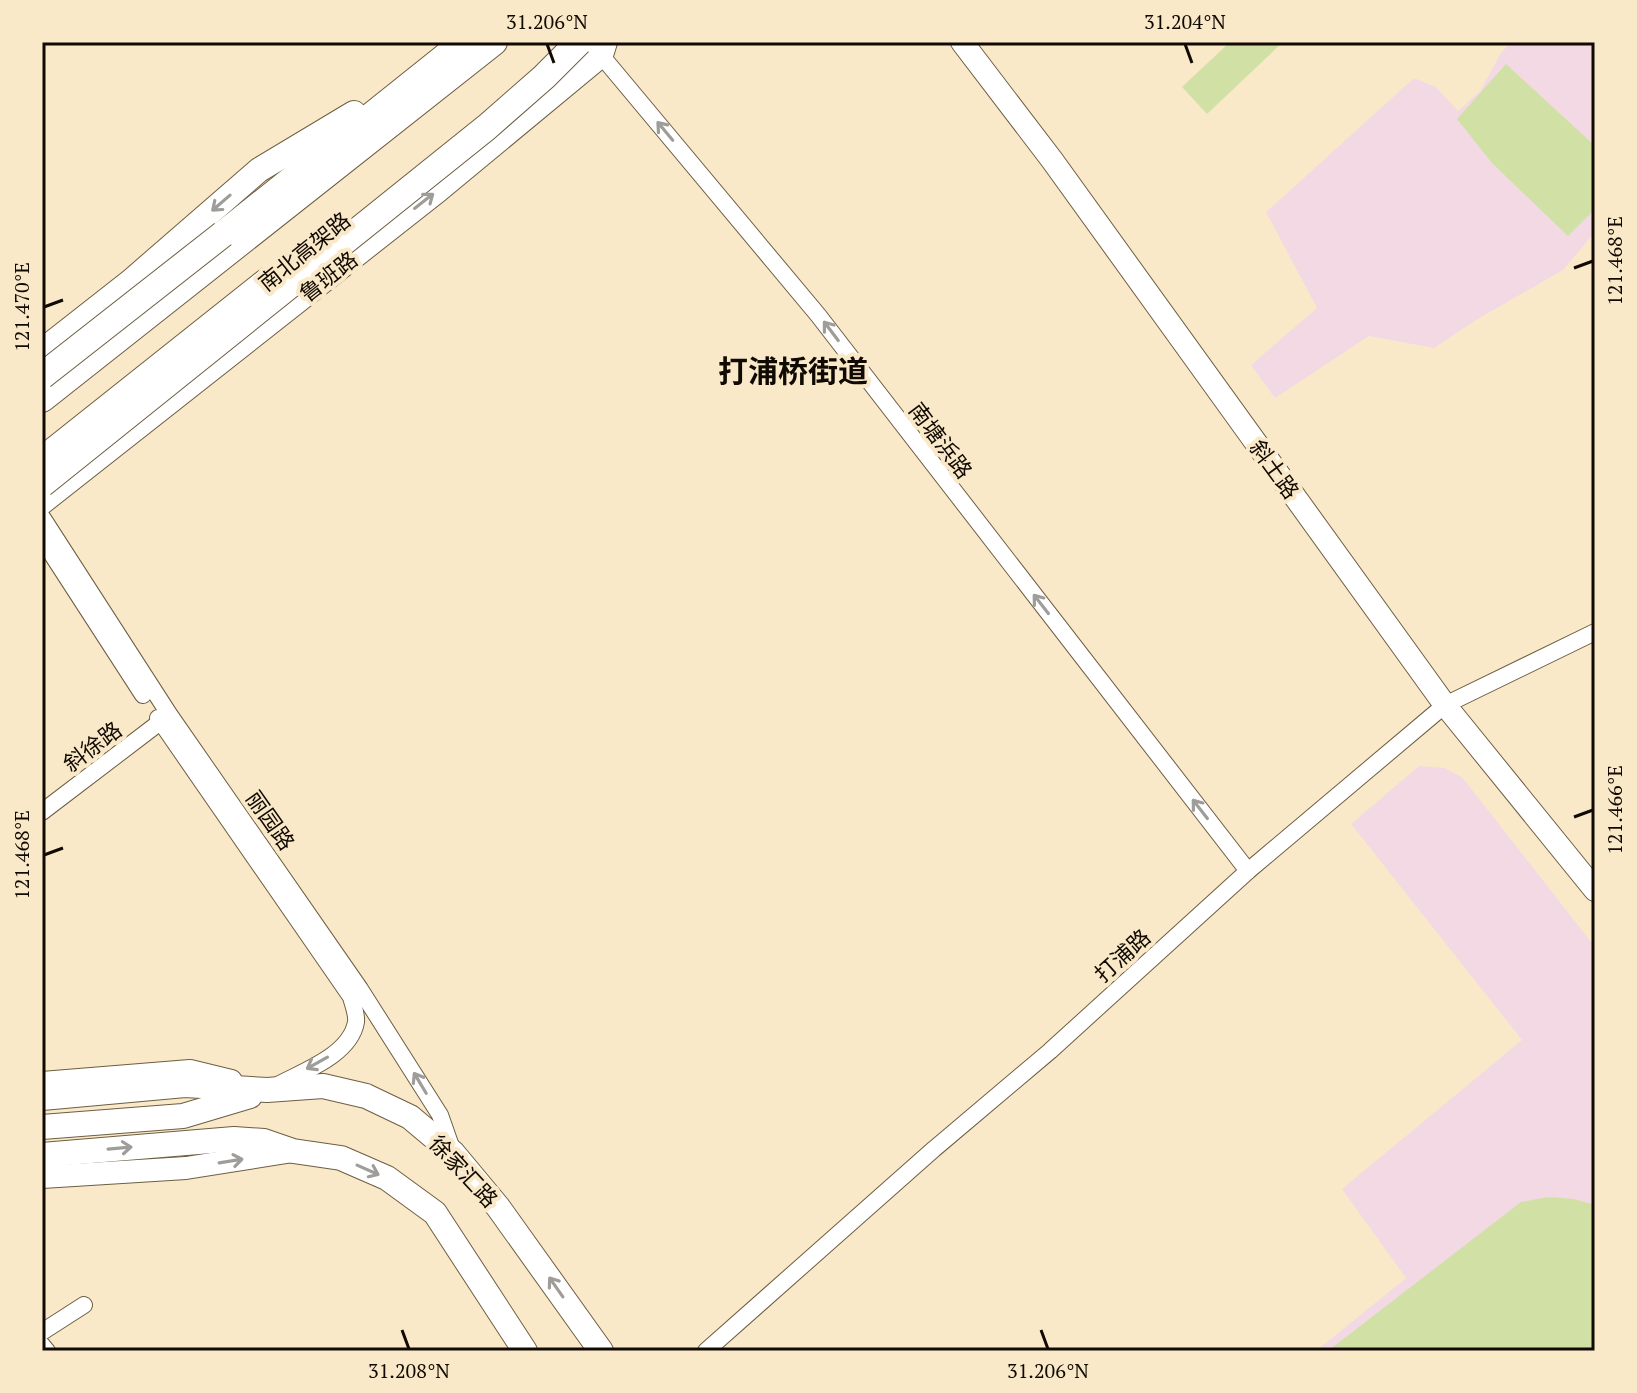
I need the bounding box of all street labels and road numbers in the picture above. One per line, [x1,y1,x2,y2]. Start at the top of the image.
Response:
street label: 南北高架路 [252,205,356,297]
street label: 鲁班路 [293,244,363,308]
street label: 南塘浜路 [903,396,979,484]
street label: 斜土路 [1244,434,1306,504]
street label: 斜徐路 [57,715,127,777]
street label: 丽园路 [240,785,302,855]
street label: 打浦路 [1088,922,1156,988]
street label: 徐家汇路 [423,1129,505,1213]

